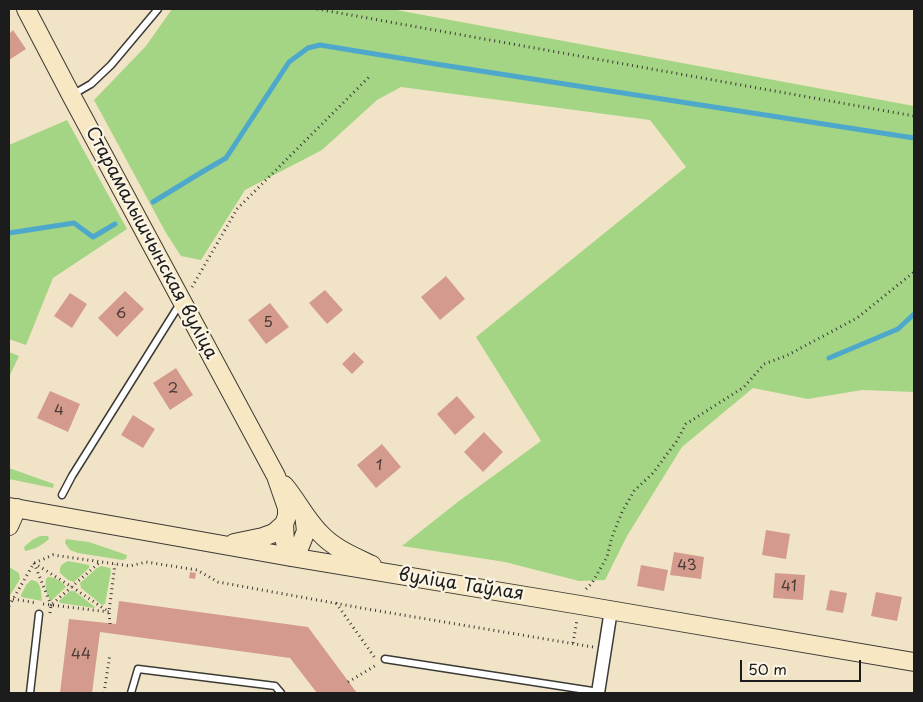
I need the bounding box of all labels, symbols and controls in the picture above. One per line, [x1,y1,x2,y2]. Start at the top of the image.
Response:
street label: Старамалышчынская вуліца [80,123,222,363]
house number: 6 [116,305,126,323]
house number: 5 [263,314,273,332]
house number: 2 [168,380,178,398]
house number: 4 [54,402,64,420]
house number: 1 [376,457,382,475]
house number: 43 [677,557,697,575]
street label: вуліца Таўлая [397,564,525,606]
house number: 41 [781,578,797,596]
house number: 44 [71,646,91,664]
scale bar [743,650,864,682]
text: 50 m [748,657,787,680]

